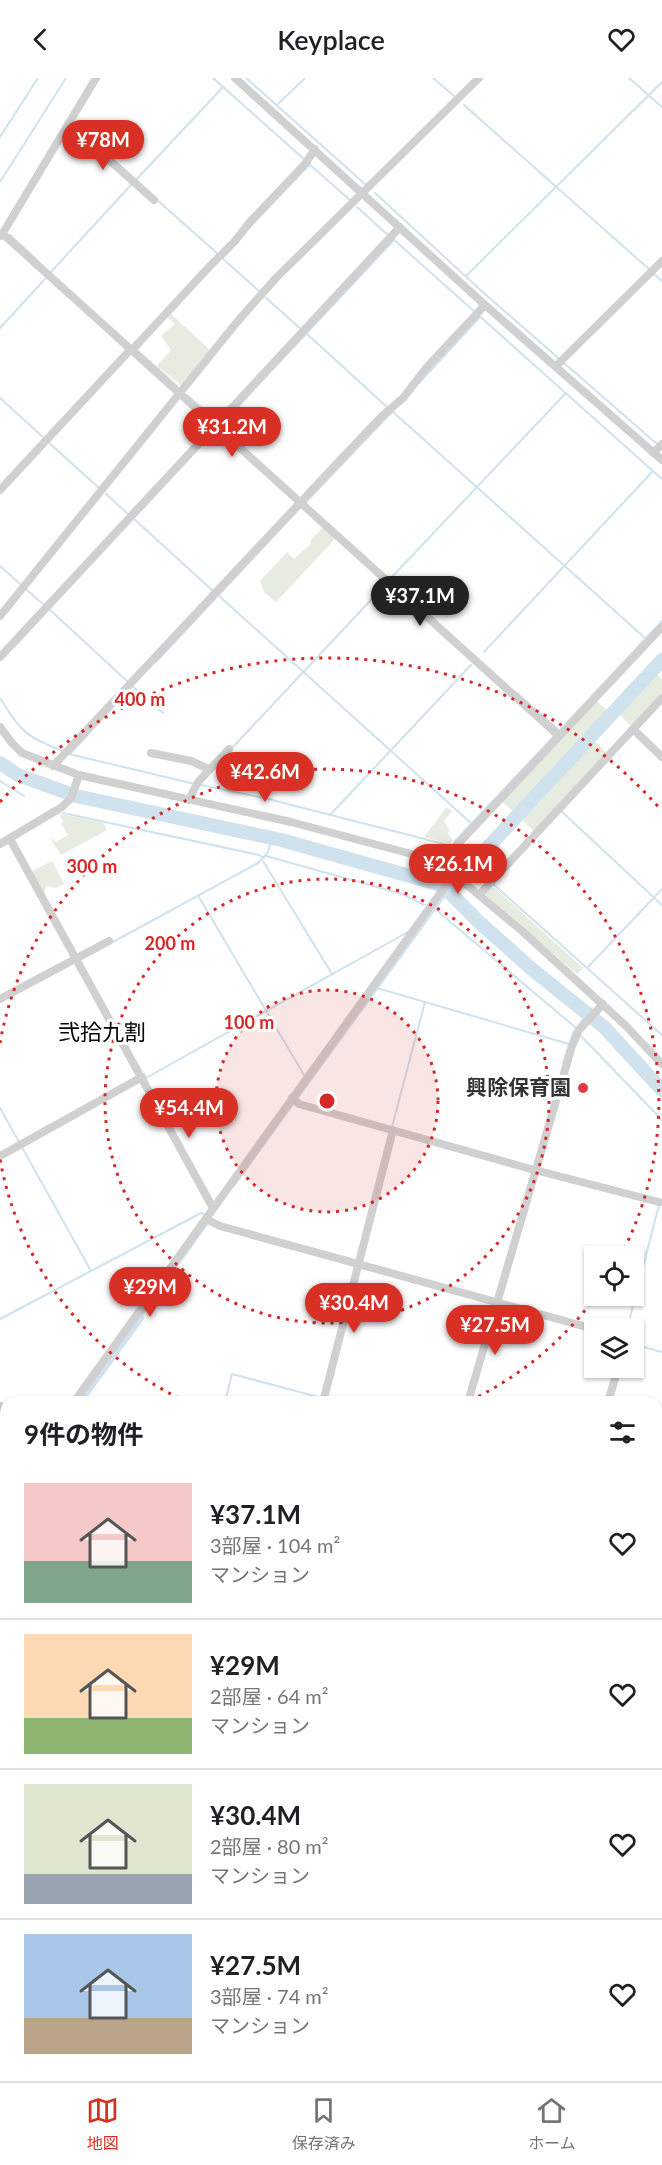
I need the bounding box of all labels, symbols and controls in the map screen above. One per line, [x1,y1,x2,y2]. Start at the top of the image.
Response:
icon: back [24,23,57,56]
text: Keyplace [277,23,385,56]
icon: heart [605,23,638,56]
pin: ¥78M [67,120,139,171]
text: ¥78M [76,127,130,151]
pin: ¥31.2M [183,407,281,458]
text: ¥31.2M [197,414,267,438]
pin: ¥37.1M [371,576,469,627]
text: ¥37.1M [385,583,455,607]
text: 400 m [115,688,165,710]
pin: ¥42.6M [216,752,314,803]
text: ¥42.6M [230,759,300,783]
pin: ¥26.1M [409,844,507,895]
text: ¥26.1M [423,851,493,875]
text: 300 m [67,855,117,877]
text: 200 m [145,932,195,954]
text: 100 m [224,1011,274,1033]
district label: 弐拾九割 [58,1018,146,1045]
place label: 興除保育園 [466,1074,571,1099]
marker: 興除保育園 [576,1081,590,1095]
pin: ¥54.4M [140,1088,238,1139]
centre of rings [317,1091,337,1111]
text: ¥54.4M [154,1095,224,1119]
map controls [584,1246,644,1378]
button: locate [584,1246,644,1306]
pin: ¥29M [114,1267,186,1318]
text: ¥29M [123,1274,177,1298]
pin: ¥30.4M [305,1283,403,1334]
text: ¥30.4M [319,1290,389,1314]
pin: ¥27.5M [446,1305,544,1356]
text: ¥27.5M [460,1312,530,1336]
button: layers [584,1318,644,1378]
icon: filters [606,1416,639,1449]
text: 9件の物件 [24,1418,143,1450]
text: ¥37.1M [210,1498,301,1530]
icon: home [72,1507,144,1579]
icon: heart [606,1527,639,1560]
text: 3部屋 · 104 m² [210,1533,340,1557]
text: マンション [210,1562,310,1586]
text: ¥29M [210,1649,280,1681]
icon: home [72,1658,144,1730]
icon: heart [606,1678,639,1711]
text: 2部屋 · 64 m² [210,1684,329,1708]
text: マンション [210,1713,310,1737]
text: ¥30.4M [210,1799,301,1831]
icon: home [72,1808,144,1880]
icon: heart [606,1828,639,1861]
text: 2部屋 · 80 m² [210,1834,329,1858]
text: マンション [210,1863,310,1887]
text: ¥27.5M [210,1949,301,1981]
icon: home [72,1958,144,2030]
icon: heart [606,1978,639,2011]
text: 3部屋 · 74 m² [210,1984,329,2008]
text: マンション [210,2013,310,2037]
tab: 地図 [86,2094,119,2154]
tab: 保存済み [292,2094,356,2154]
tab: ホーム [528,2094,576,2154]

